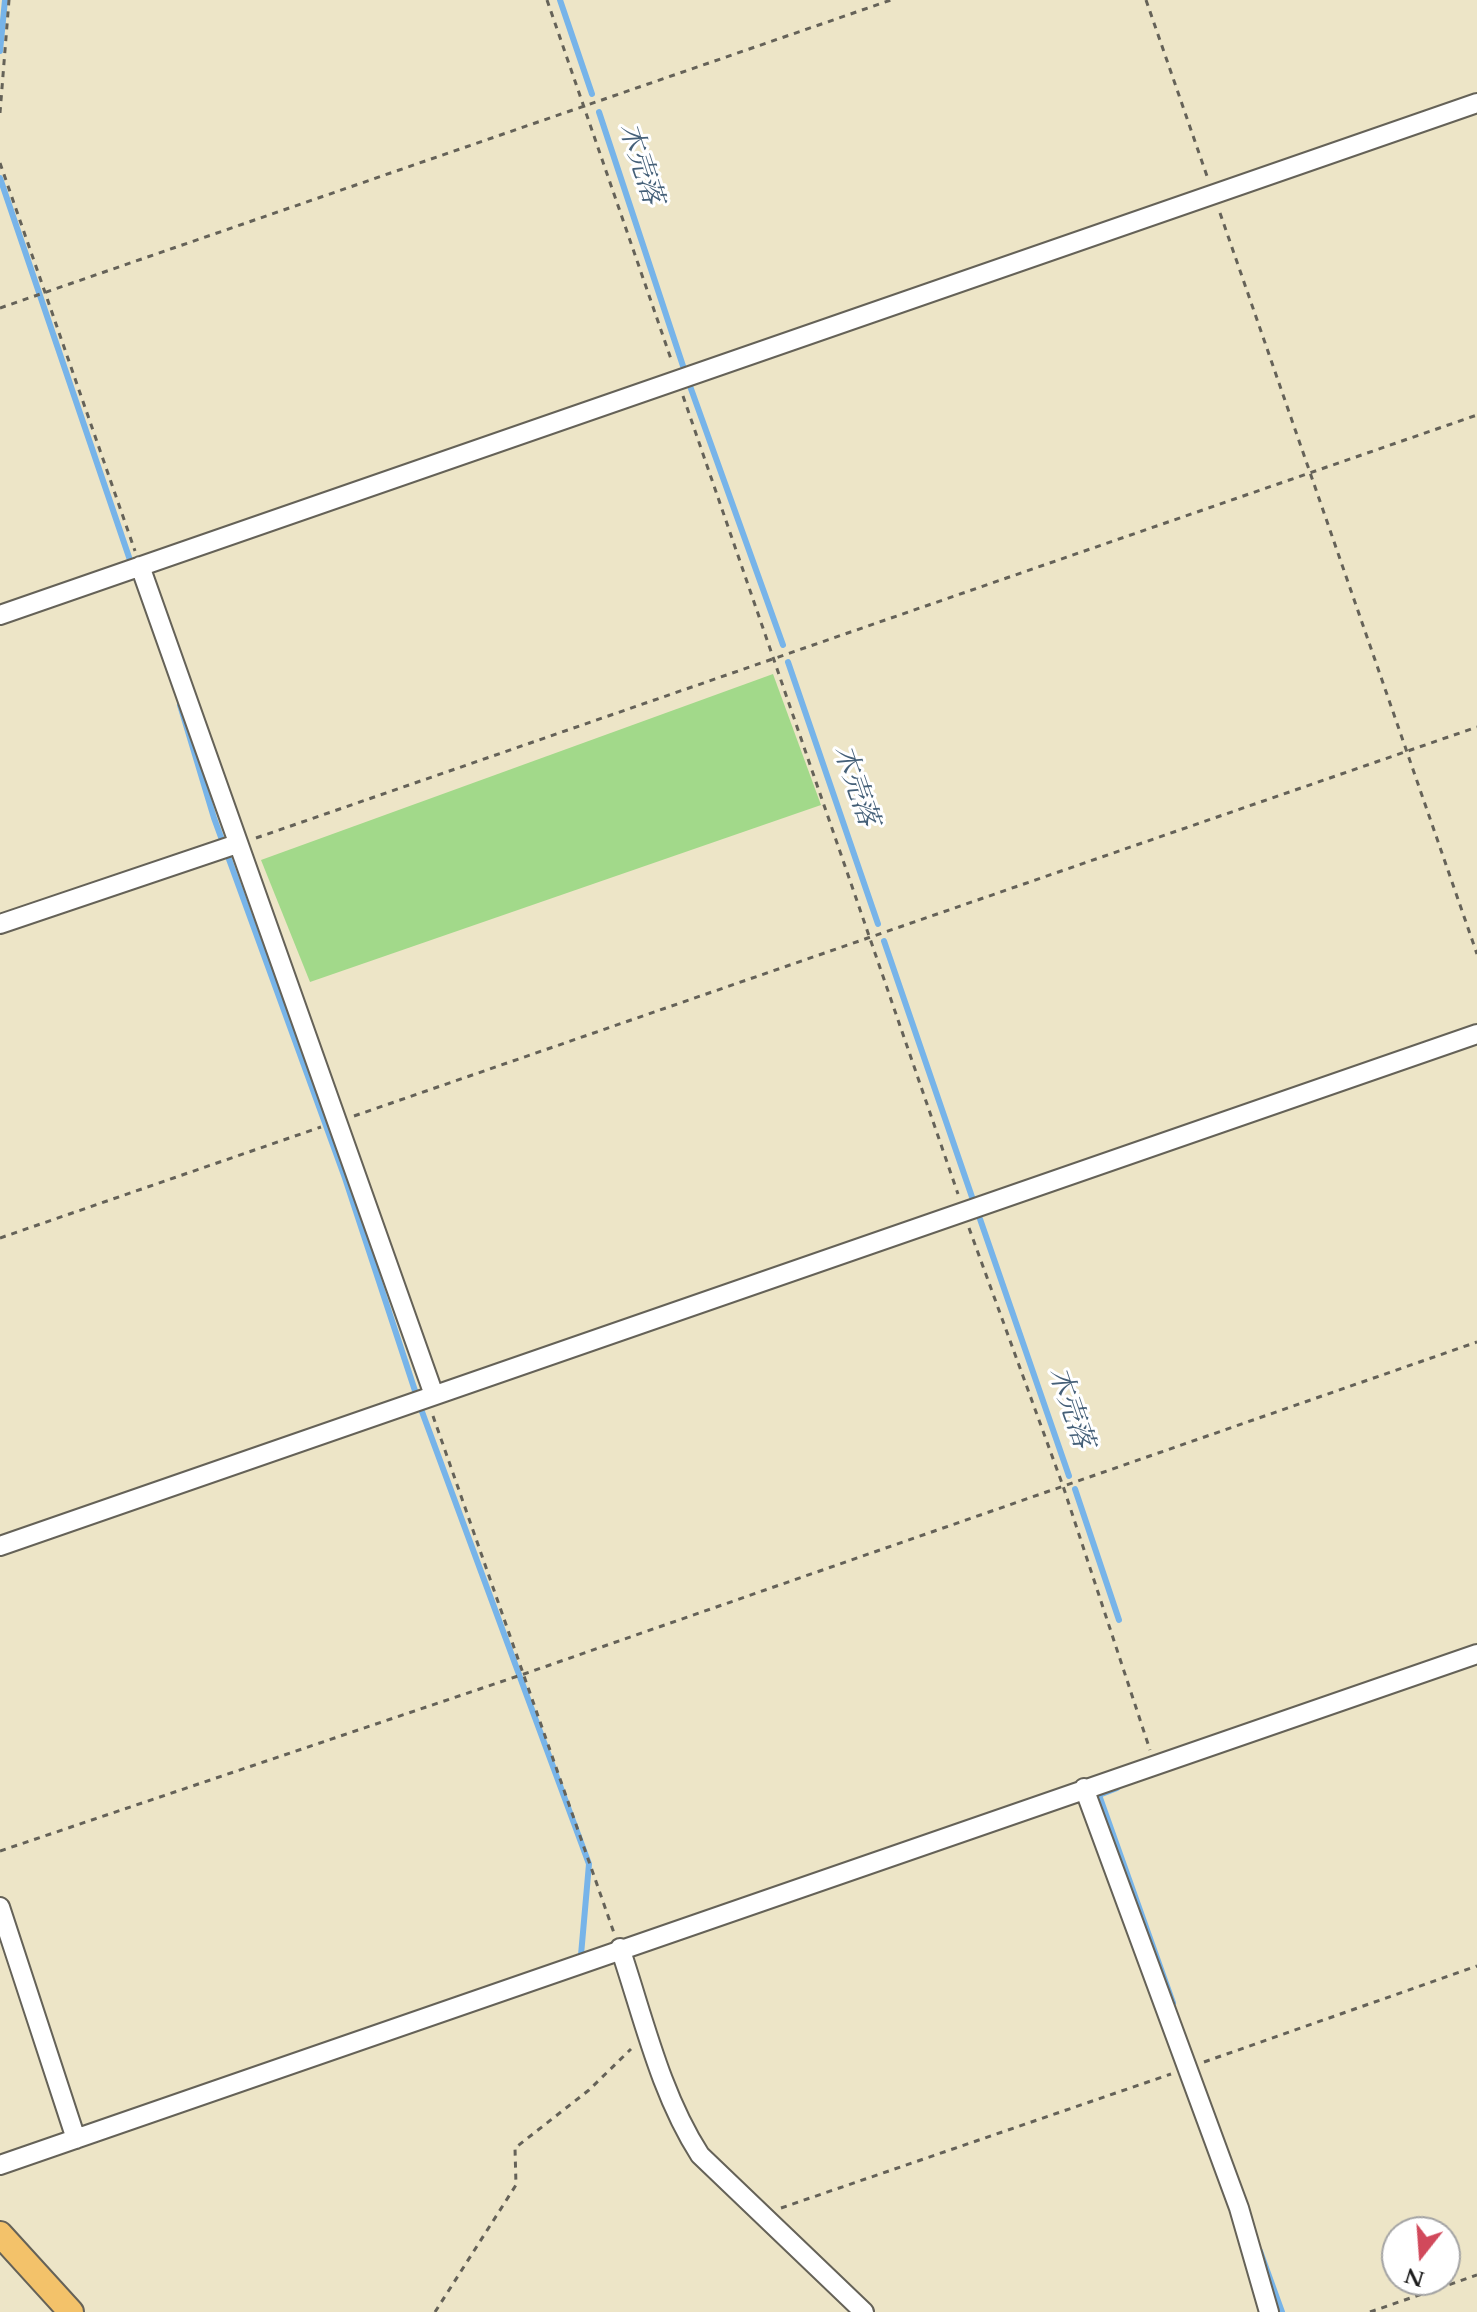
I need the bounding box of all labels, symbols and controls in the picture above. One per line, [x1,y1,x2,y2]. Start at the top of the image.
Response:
water label: 木売落 [610,119,668,209]
water label: 木売落 [824,741,884,831]
water label: 木売落 [1039,1363,1099,1453]
north arrow [1381,2216,1461,2296]
text: N [1401,2260,1428,2294]

